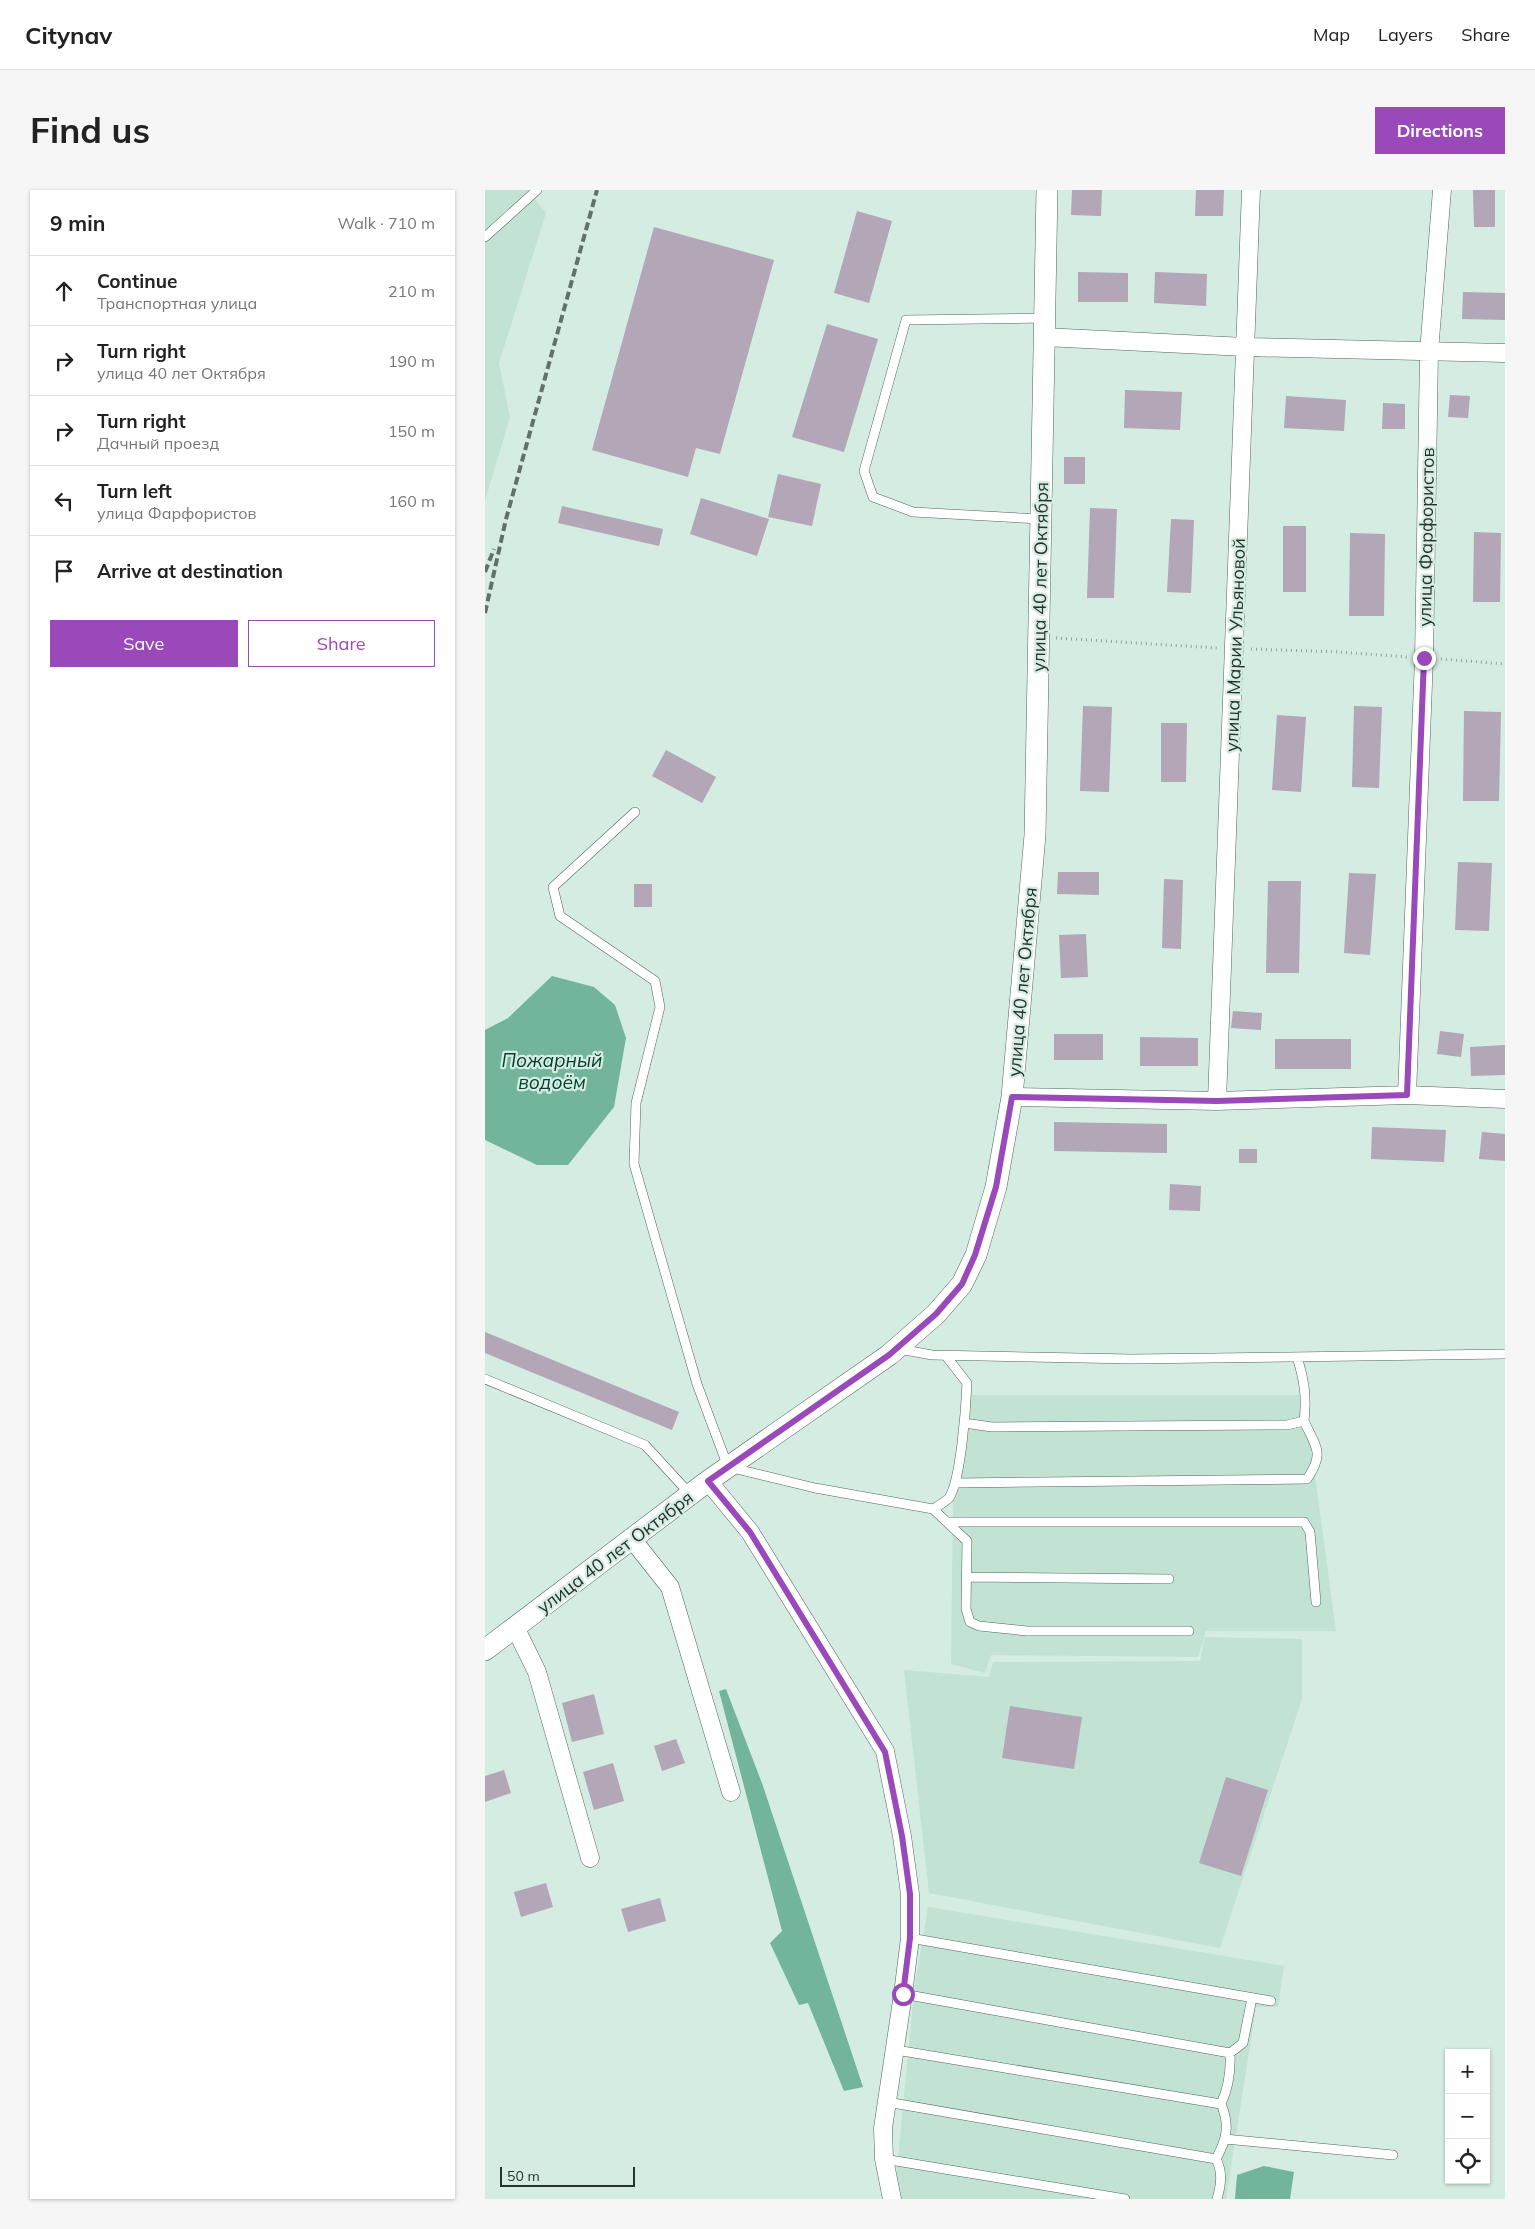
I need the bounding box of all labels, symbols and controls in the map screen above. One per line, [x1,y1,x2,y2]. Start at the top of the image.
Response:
text: Citynav [25,20,112,50]
text: Map [1313,23,1350,46]
text: Layers [1378,23,1433,46]
text: Share [1461,23,1510,46]
button: Directions [1375,107,1505,154]
text: Find us [30,108,150,152]
text: 9 min [50,210,105,236]
text: Walk · 710 m [337,213,435,233]
text: Continue [97,269,177,293]
icon: ahead [50,277,78,305]
text: 210 m [388,281,435,301]
text: Транспортная улица [97,293,257,313]
text: Turn right [97,339,186,363]
icon: right [50,347,78,375]
text: 190 m [388,351,435,371]
text: улица 40 лет Октября [97,363,266,383]
text: Turn right [97,409,186,433]
icon: right [50,417,78,445]
text: 150 m [388,421,435,441]
text: Дачный проезд [97,433,219,453]
street label: улица Фарфористов [1413,447,1439,627]
text: Turn left [97,479,172,503]
street label: улица 40 лет Октября [1027,482,1053,672]
icon: left [50,487,78,515]
text: 160 m [388,491,435,511]
text: улица Фарфористов [97,503,256,523]
street label: улица Марии Ульяновой [1220,538,1250,752]
icon: arrive [50,557,78,585]
text: Arrive at destination [97,559,283,583]
button: Save [50,620,238,667]
button: Share [248,620,435,667]
route end [1413,647,1436,670]
street label: улица 40 лет Октября [1002,886,1042,1078]
water label: Пожарный водоём [502,1048,602,1094]
street label: улица 40 лет Октября [532,1486,698,1618]
route start [892,1983,915,2006]
map controls [1445,2049,1490,2184]
button: + [1445,2049,1490,2094]
button: − [1445,2094,1490,2139]
button: locate [1445,2139,1490,2184]
scale bar [500,2164,635,2187]
text: 50 m [507,2167,540,2185]

